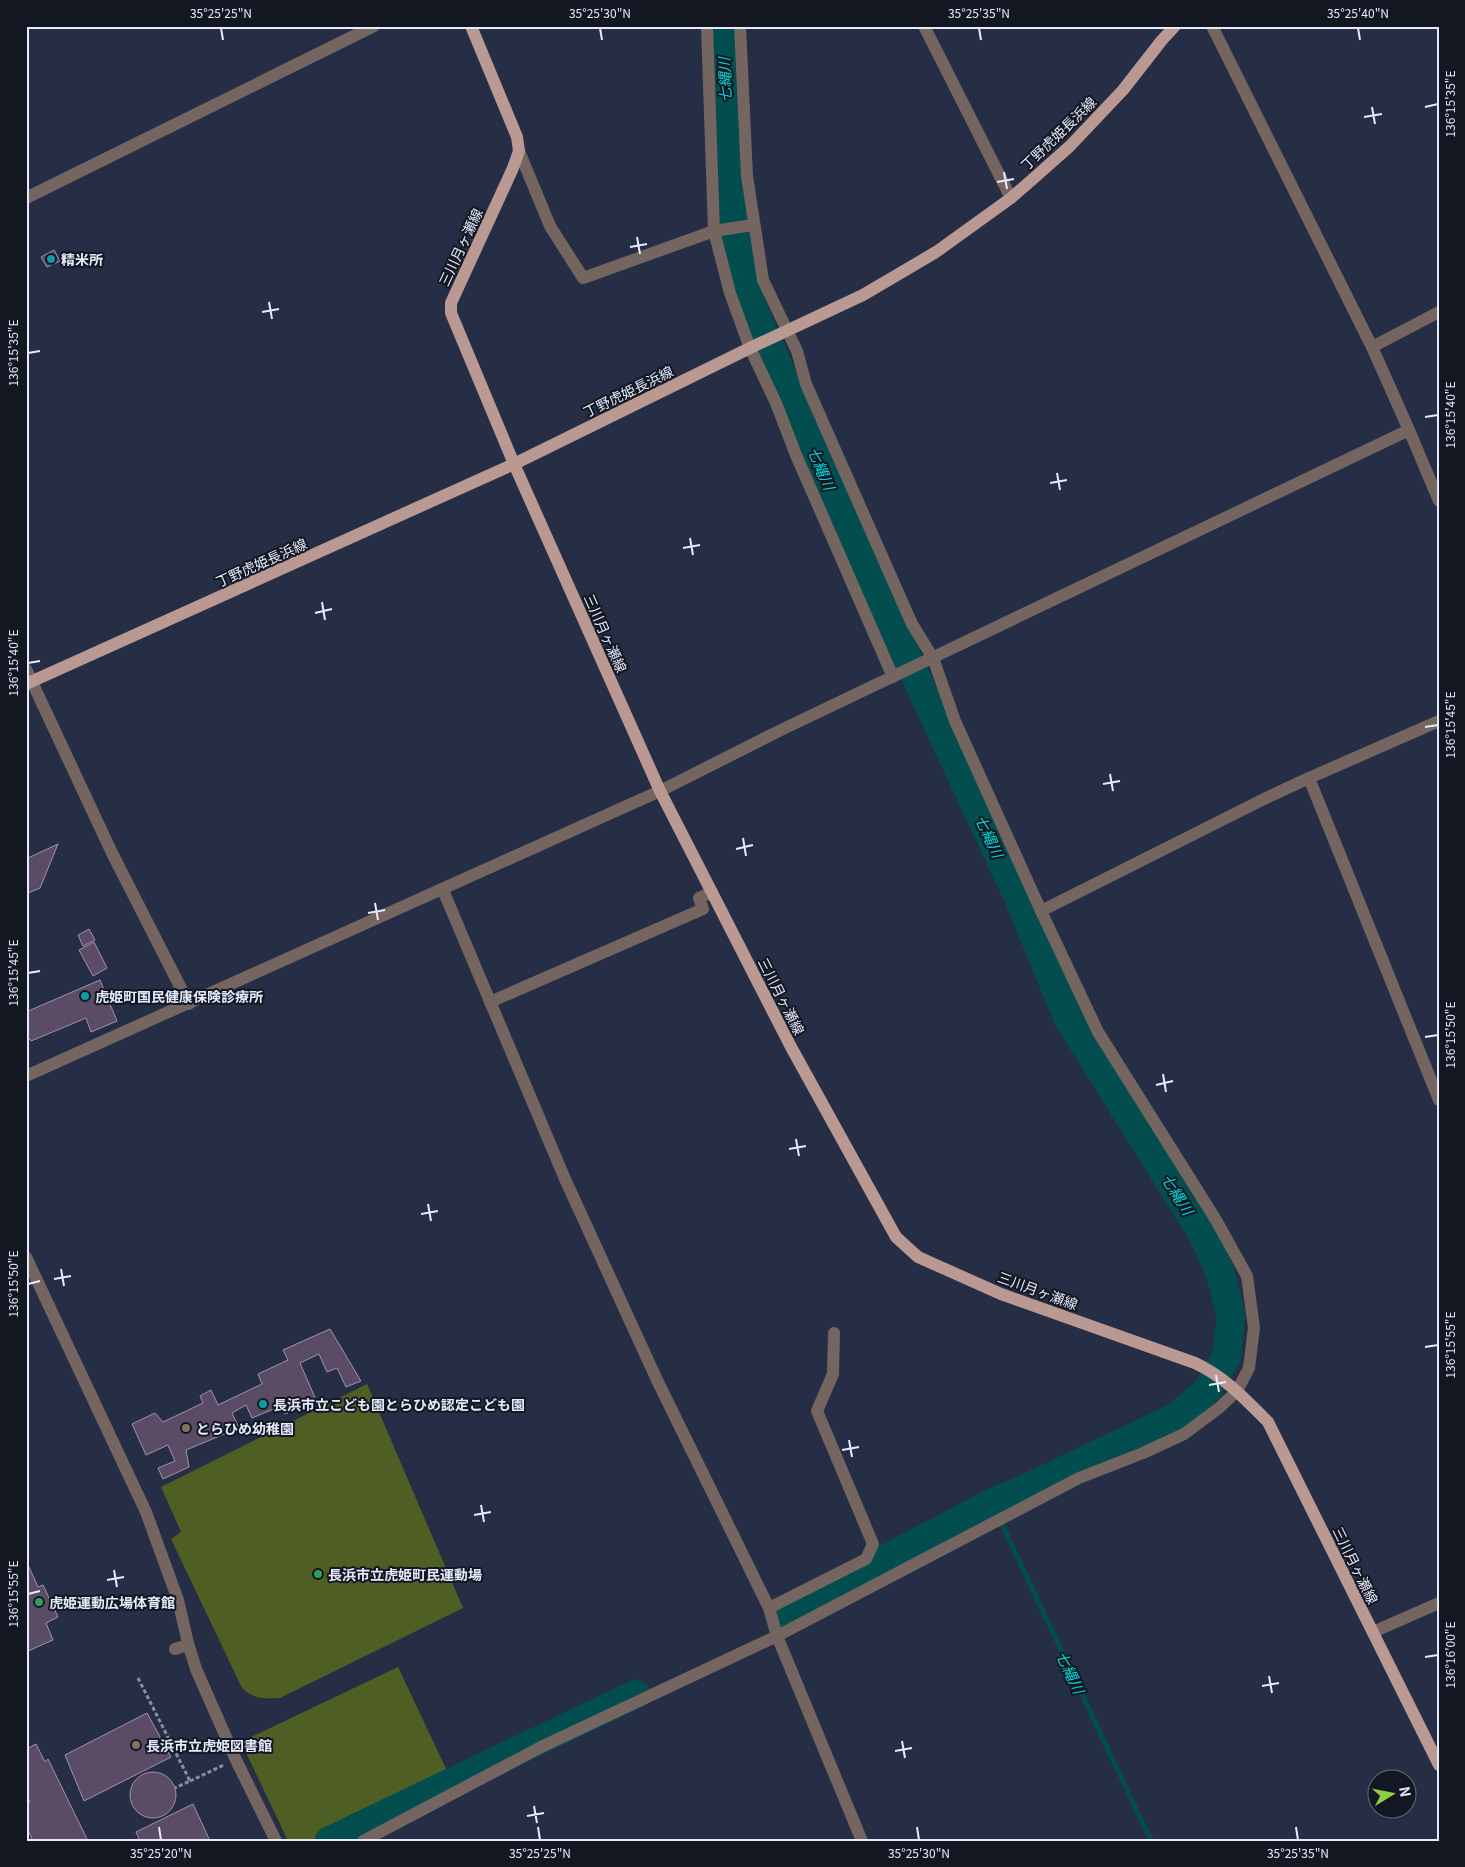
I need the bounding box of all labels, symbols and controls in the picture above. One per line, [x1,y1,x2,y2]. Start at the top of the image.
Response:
text: 35°25'25"N [190,4,252,21]
text: 35°25'30"N [569,4,631,21]
text: 35°25'35"N [948,4,1010,21]
text: 35°25'40"N [1327,4,1389,21]
water label: 七縄川 [713,55,735,103]
text: 136°15'35"E [1441,70,1458,138]
street label: 丁野虎姫長浜線 [1016,92,1100,174]
street label: 三川月ヶ瀬線 [433,205,487,289]
place label: 精米所 [61,249,103,269]
marker: 精米所 [45,253,57,265]
text: 136°15'35"E [4,319,21,387]
street label: 丁野虎姫長浜線 [580,361,676,421]
text: 136°15'40"E [1441,381,1458,449]
water label: 七縄川 [804,443,841,495]
street label: 丁野虎姫長浜線 [212,533,310,591]
street label: 三川月ヶ瀬線 [580,591,632,675]
text: 136°15'40"E [4,629,21,697]
text: 136°15'45"E [1441,691,1458,759]
water label: 七縄川 [971,811,1010,863]
text: 136°15'45"E [4,939,21,1007]
street label: 三川月ヶ瀬線 [754,954,810,1038]
place label: 虎姫町国民健康保険診療所 [95,986,263,1006]
marker: 虎姫町国民健康保険診療所 [79,990,91,1002]
text: 136°15'50"E [1441,1001,1458,1069]
water label: 七縄川 [1157,1169,1200,1220]
text: 136°15'50"E [4,1250,21,1318]
street label: 三川月ヶ瀬線 [995,1266,1081,1314]
text: 136°15'55"E [1441,1311,1458,1379]
place label: 長浜市立こども園とらひめ認定こども園 [273,1394,525,1414]
marker: 長浜市立こども園とらひめ認定こども園 [257,1398,269,1410]
place label: とらひめ幼稚園 [196,1418,294,1438]
marker: とらひめ幼稚園 [180,1422,192,1434]
street label: 三川月ヶ瀬線 [1329,1523,1383,1607]
text: 136°15'55"E [4,1560,21,1628]
place label: 長浜市立虎姫町民運動場 [328,1564,482,1584]
marker: 長浜市立虎姫町民運動場 [312,1568,324,1580]
place label: 虎姫運動広場体育館 [49,1592,175,1612]
marker: 虎姫運動広場体育館 [33,1596,45,1608]
text: 136°16'00"E [1441,1621,1458,1689]
water label: 七縄川 [1052,1647,1091,1699]
place label: 長浜市立虎姫図書館 [146,1735,272,1755]
marker: 長浜市立虎姫図書館 [130,1739,142,1751]
north arrow [1368,1770,1418,1820]
text: N [1395,1785,1417,1798]
text: 35°25'20"N [130,1844,192,1861]
text: 35°25'25"N [509,1844,571,1861]
text: 35°25'30"N [888,1844,950,1861]
text: 35°25'35"N [1267,1844,1329,1861]

